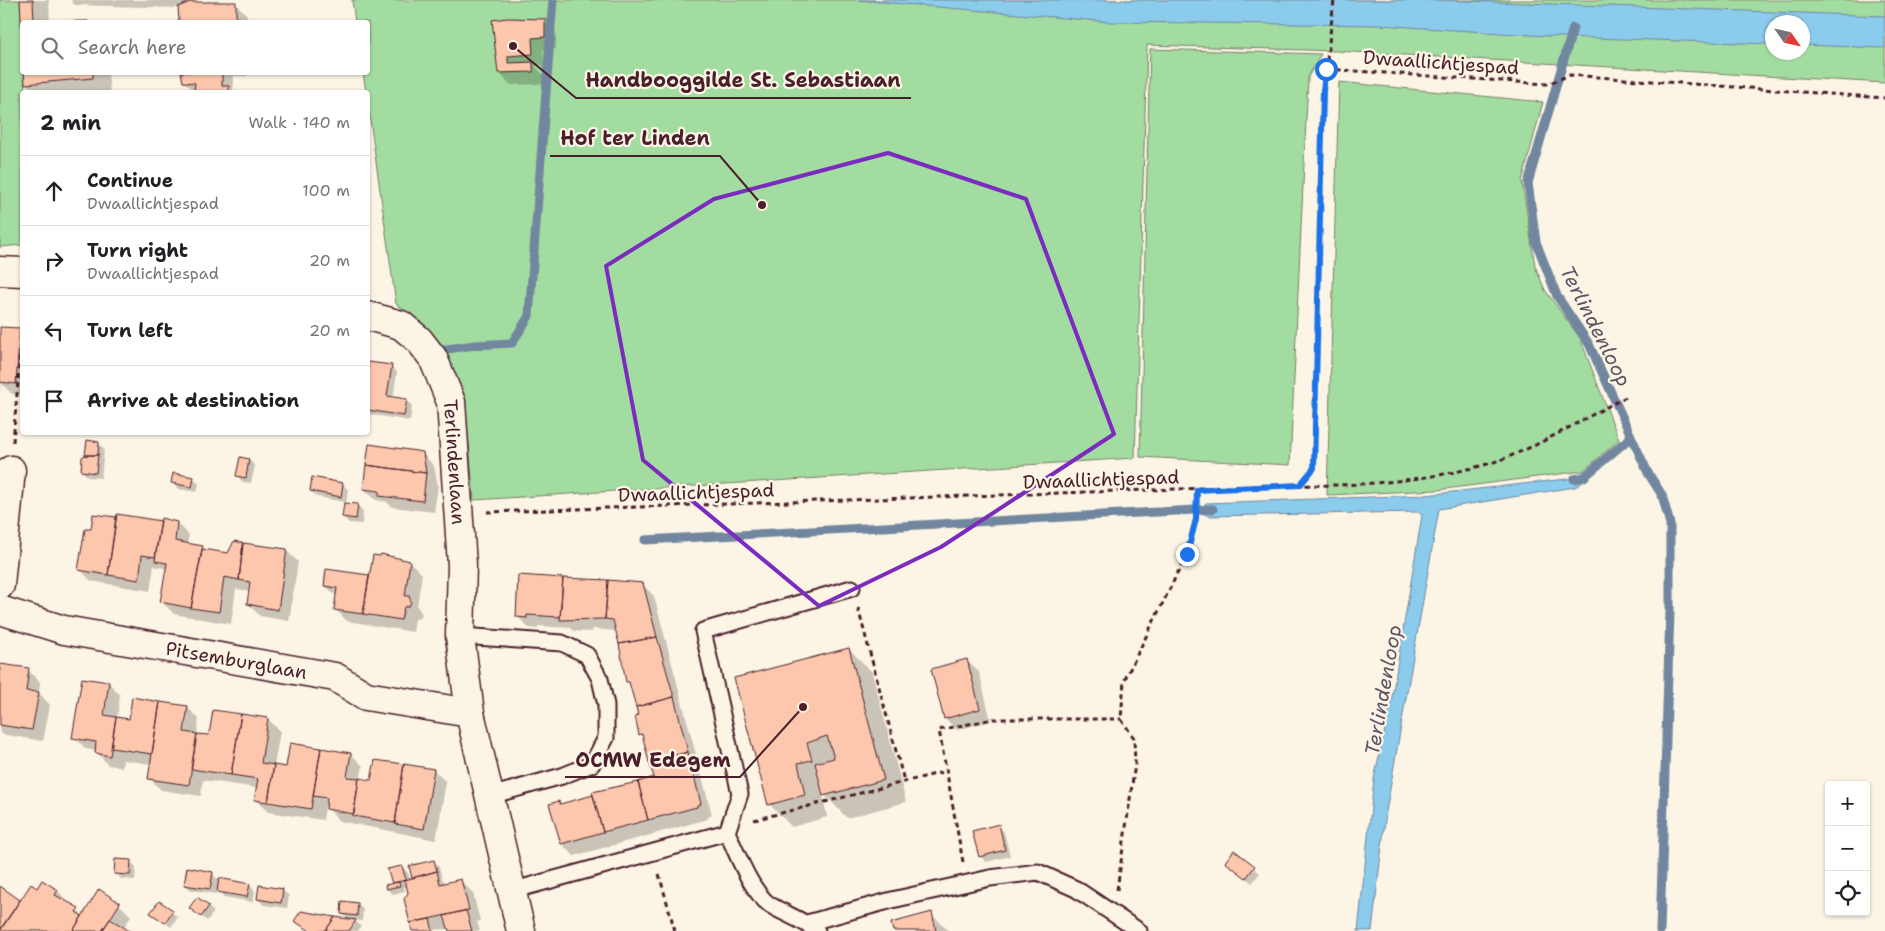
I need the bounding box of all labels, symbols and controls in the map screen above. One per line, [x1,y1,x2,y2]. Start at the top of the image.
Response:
north arrow [1765,15,1810,60]
search box [20,20,370,75]
icon: search [38,34,66,62]
text: Search here [78,35,187,60]
street label: Dwaallichtjespad [1362,45,1520,80]
route start [1315,58,1338,81]
callout: Handbooggilde St. Sebastiaan [576,63,911,98]
text: Handbooggilde St. Sebastiaan [585,67,901,93]
text: 2 min [40,109,101,137]
text: Walk · 140 m [248,112,350,133]
callout: Hof ter Linden [550,121,720,156]
text: Hof ter Linden [560,125,710,151]
text: Continue [87,168,173,193]
icon: ahead [40,177,68,205]
text: 100 m [302,180,350,201]
text: Dwaallichtjespad [87,193,219,214]
text: Turn right [87,238,188,263]
icon: right [40,247,68,275]
text: 20 m [309,250,350,271]
water label: Terlindenloop [1554,261,1638,391]
text: Dwaallichtjespad [87,263,219,284]
icon: left [40,317,68,345]
text: Turn left [87,318,173,343]
text: 20 m [309,320,350,341]
icon: arrive [40,387,68,415]
text: Arrive at destination [87,388,299,413]
street label: Terlindenlaan [438,398,471,525]
street label: Dwaallichtjespad [1022,464,1180,495]
street label: Dwaallichtjespad [617,477,775,508]
route end [1176,543,1199,566]
water label: Terlindenloop [1359,623,1407,757]
street label: Pitsemburglaan [164,636,309,685]
callout: OCMW Edegem [565,742,740,777]
text: OCMW Edegem [575,747,731,773]
map controls [1825,781,1870,916]
button: + [1825,781,1870,826]
button: − [1825,826,1870,871]
button: locate [1825,871,1870,916]

